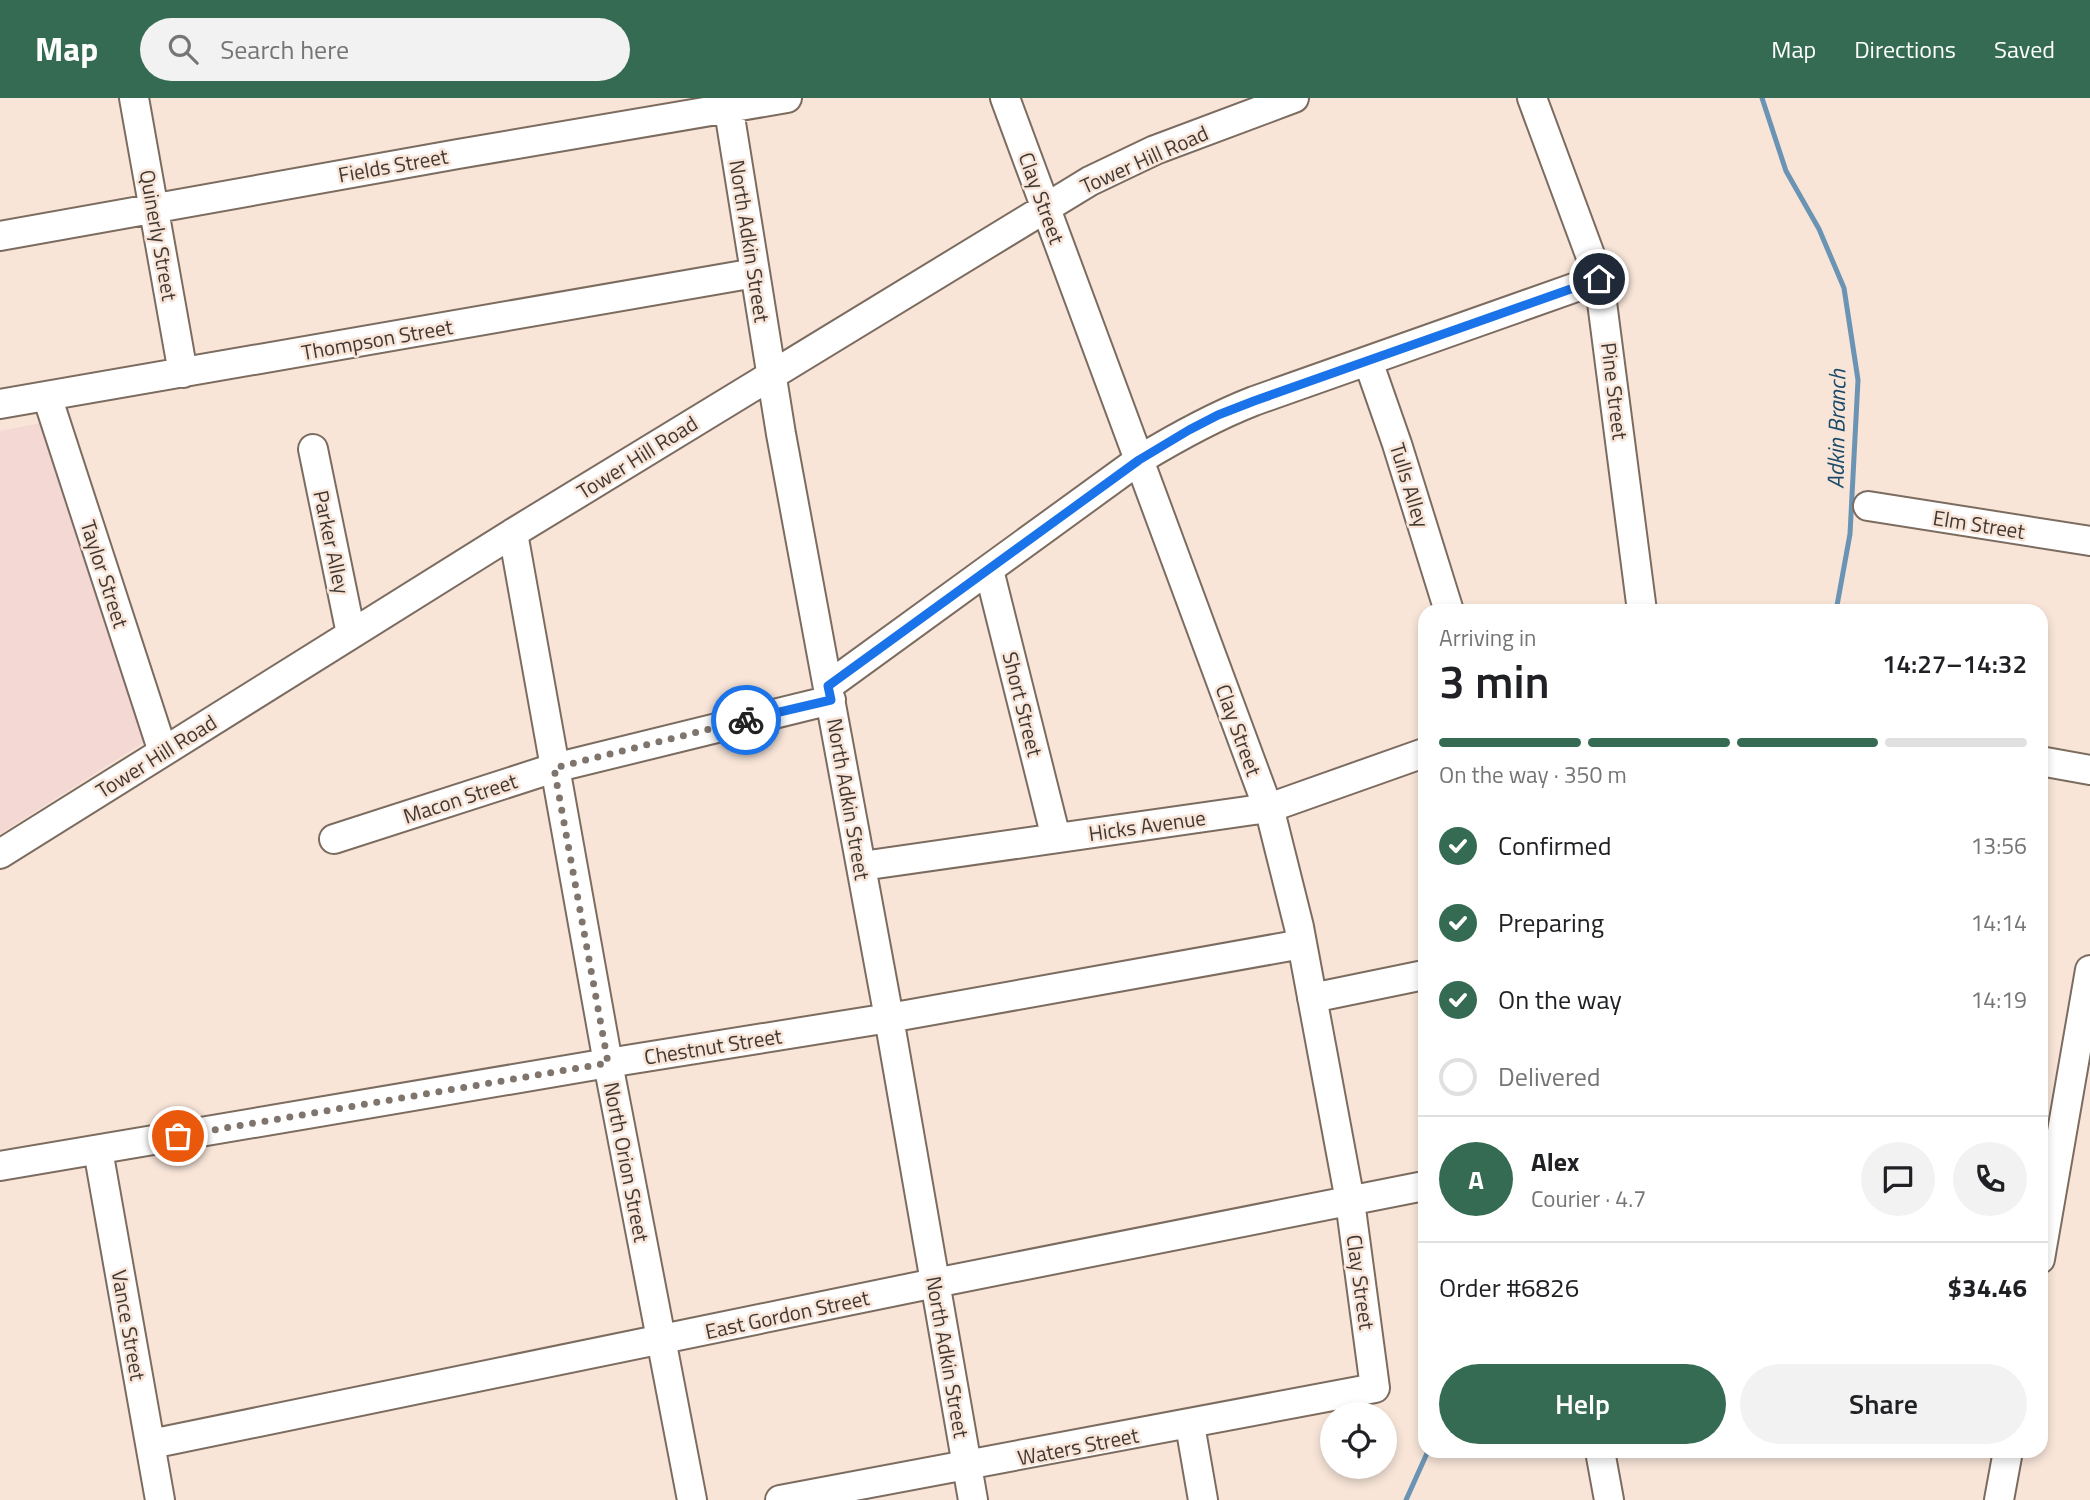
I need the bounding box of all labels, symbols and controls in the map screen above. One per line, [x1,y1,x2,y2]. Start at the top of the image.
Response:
search box [140,18,630,81]
text: Map [35,24,98,74]
icon: search [164,30,202,68]
text: Search here [220,30,349,69]
text: Map [1771,31,1816,67]
text: Directions [1854,31,1956,67]
text: Saved [1994,31,2055,67]
street label: Tower Hill Road [1075,117,1213,201]
street label: Fields Street [336,140,451,190]
street label: Clay Street [1011,148,1074,249]
street label: North Adkin Street [721,158,779,325]
street label: Quinerly Street [132,167,186,304]
pin [1569,249,1629,309]
icon: home [1580,260,1618,298]
street label: Thompson Street [299,310,456,368]
street label: Pine Street [1593,341,1637,442]
water label: Adkin Branch [1817,368,1855,489]
street label: Tower Hill Road [570,407,704,507]
street label: Tulls Alley [1382,439,1438,531]
street label: Parker Alley [305,487,359,597]
street label: Elm Street [1931,501,2028,547]
street label: Taylor Street [73,516,138,633]
text: Arriving in [1439,620,1536,655]
text: 14:27–14:32 [1882,644,2027,683]
text: 3 min [1439,646,1550,716]
street label: Short Street [995,648,1052,760]
street label: Clay Street [1208,680,1271,781]
courier [711,685,781,755]
icon: bike [727,701,765,739]
street label: Tower Hill Road [89,706,223,806]
street label: North Adkin Street [819,716,879,883]
text: On the way · 350 m [1439,757,1627,792]
street label: Macon Street [399,764,522,831]
street label: Hicks Avenue [1086,801,1208,849]
text: Confirmed [1498,826,1612,865]
icon: check [1439,827,1477,865]
text: 13:56 [1970,828,2027,863]
text: Preparing [1498,903,1604,942]
icon: check [1439,904,1477,942]
text: 14:14 [1970,905,2027,940]
text: On the way [1498,980,1622,1019]
icon: check [1439,981,1477,1019]
text: 14:19 [1970,982,2027,1017]
street label: Chestnut Street [642,1019,785,1073]
text: Delivered [1498,1057,1601,1096]
street label: North Orion Street [596,1079,658,1245]
pin [148,1106,208,1166]
icon: bag [159,1117,197,1155]
text: Alex [1531,1142,1579,1181]
button: chat [1861,1142,1935,1216]
button: phone [1953,1142,2027,1216]
text: A [1468,1160,1484,1199]
text: Courier · 4.7 [1531,1181,1646,1216]
street label: Clay Street [1339,1232,1384,1332]
street label: Vance Street [104,1267,155,1383]
text: Order #6826 [1439,1268,1579,1307]
text: $34.46 [1948,1268,2027,1307]
street label: North Adkin Street [918,1274,978,1441]
street label: East Gordon Street [702,1281,873,1347]
button: Help [1439,1364,1726,1444]
button: Share [1740,1364,2027,1444]
map controls [1320,1402,1397,1479]
button: locate [1320,1402,1397,1479]
street label: Waters Street [1015,1418,1142,1473]

